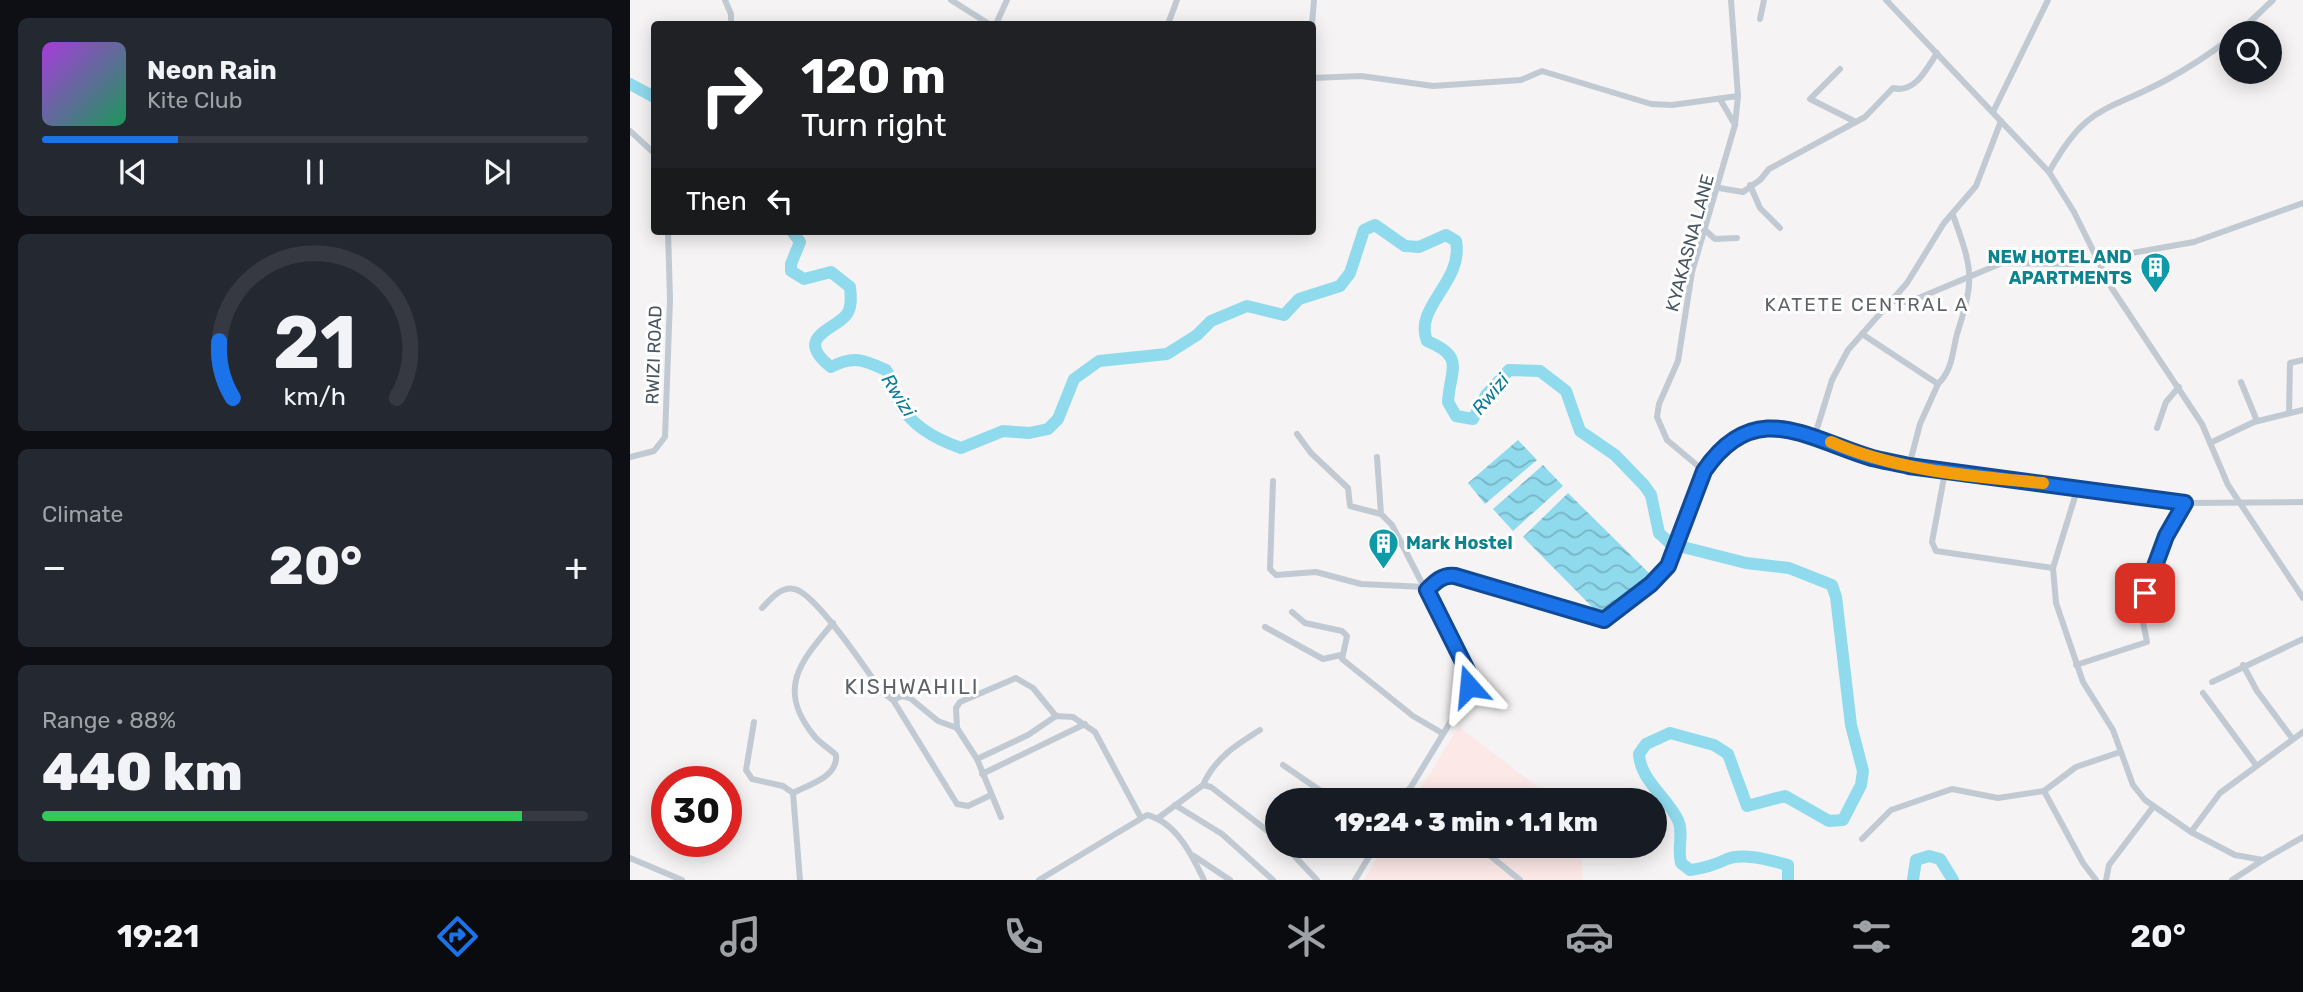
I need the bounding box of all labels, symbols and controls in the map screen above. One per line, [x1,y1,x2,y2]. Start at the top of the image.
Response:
map controls [2219,21,2282,84]
button: search [2219,21,2282,84]
text: 120 m [801,47,946,105]
icon: right [686,49,777,140]
text: Neon Rain [147,55,277,86]
text: Kite Club [147,86,242,114]
text: Turn right [801,106,946,144]
icon: previous [114,153,152,191]
icon: pause [296,153,334,191]
icon: next [478,153,516,191]
street label: KYAKASNA LANE [1661,172,1719,314]
icon: left [761,182,799,220]
text: Then [686,186,747,217]
place label: NEW HOTEL AND APARTMENTS [1988,246,2132,289]
building icon: NEW HOTEL AND APARTMENTS [2138,250,2172,294]
district label: KATETE CENTRAL A [1764,293,1970,316]
text: 21 [273,301,357,387]
street label: RWIZI ROAD [641,305,667,405]
water label: Rwizi [876,369,921,421]
water label: Rwizi [1467,369,1514,420]
text: km/h [284,382,346,411]
text: Climate [42,500,123,528]
building icon: Mark Hostel [1366,526,1400,570]
place label: Mark Hostel [1406,532,1513,554]
text: 20° [269,535,362,597]
text: − [42,544,67,590]
text: + [564,544,588,590]
pin [2115,563,2175,623]
icon: arrive [2126,574,2164,612]
position arrow [1432,649,1506,723]
district label: KISHWAHILI [844,674,980,699]
text: Range · 88% [42,706,176,734]
text: 440 km [42,741,243,803]
speed limit sign: 30 [651,766,742,857]
text: 19:24 · 3 min · 1.1 km [1334,807,1598,838]
icon: directions [433,912,482,961]
icon: music [716,912,765,961]
icon: phone [999,912,1048,961]
icon: climate [1282,912,1331,961]
icon: car [1565,912,1614,961]
icon: filters [1847,912,1896,961]
text: 19:21 [117,917,199,955]
text: 20° [2130,917,2186,955]

